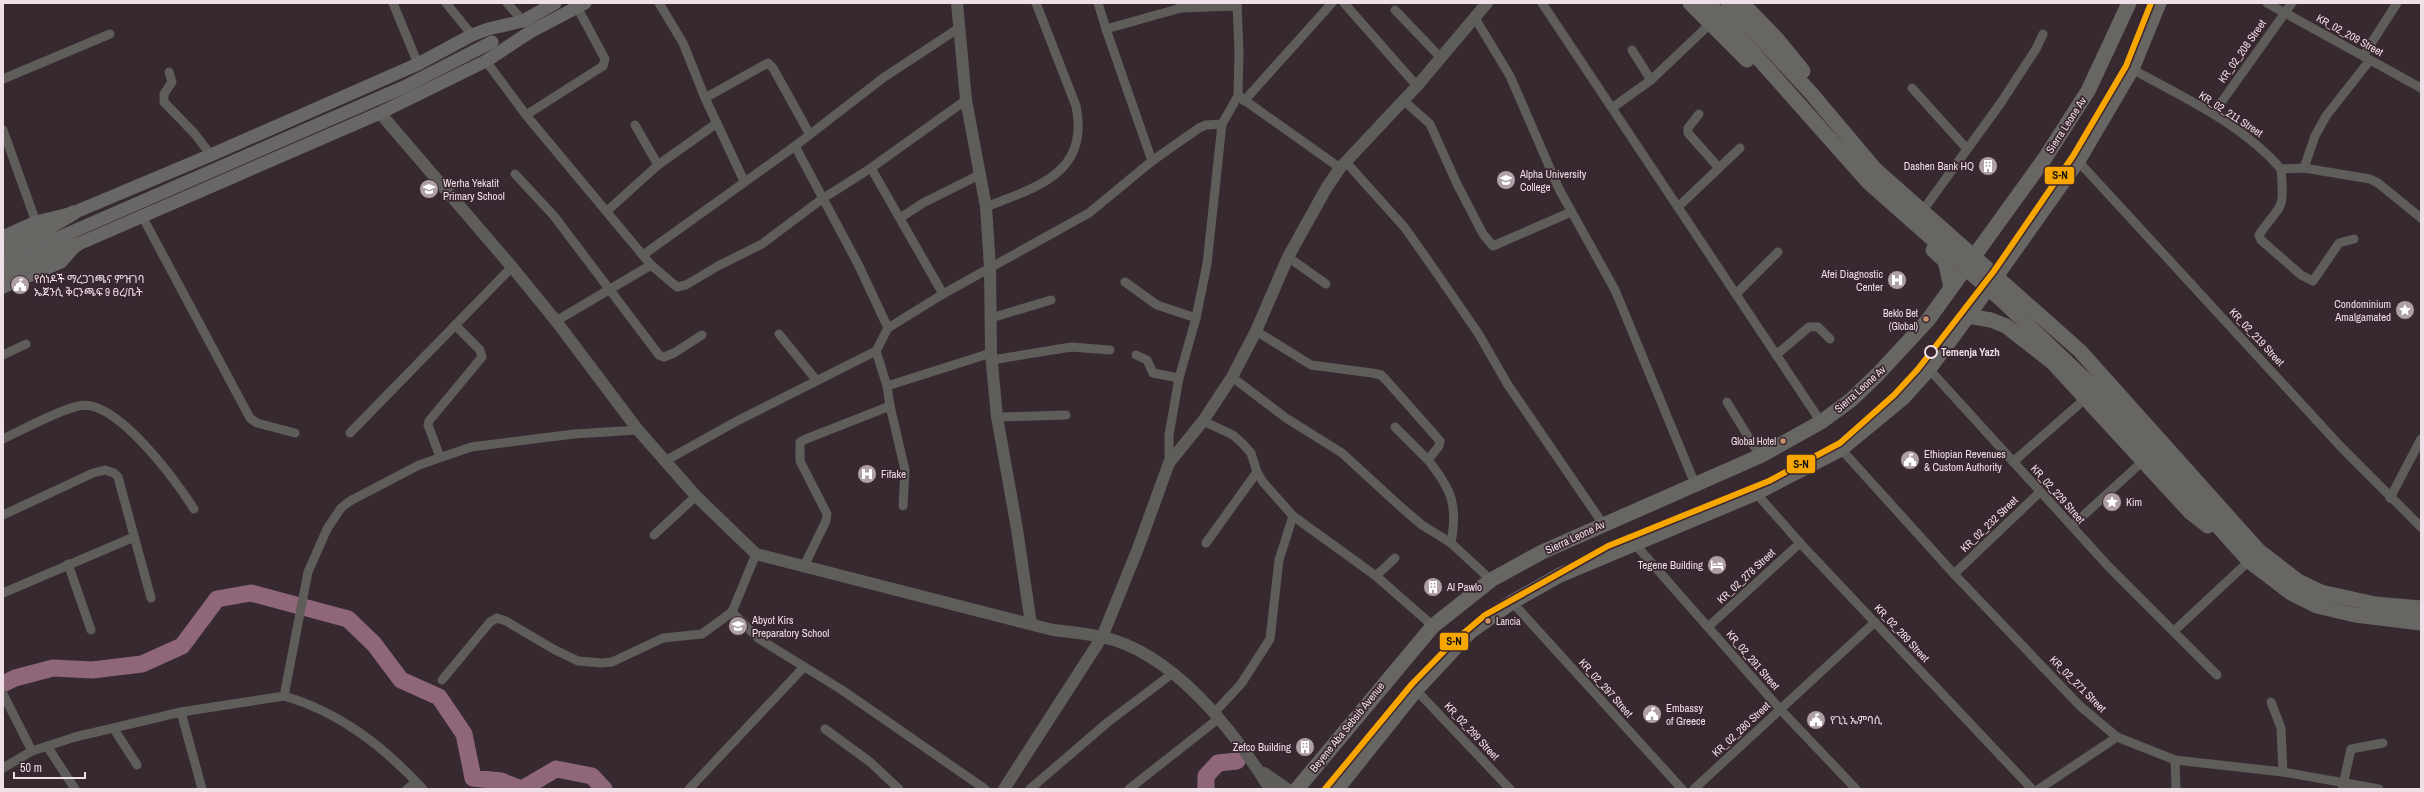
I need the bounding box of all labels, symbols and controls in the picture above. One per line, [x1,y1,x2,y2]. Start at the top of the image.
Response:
street label: KR_02_209 Street [2314,11,2386,59]
street label: KR_02_208 Street [2215,16,2269,85]
street label: KR_02_211 Street [2196,88,2266,140]
street label: Sierra Leone Av [2043,94,2090,156]
building icon: Dashen Bank HQ [1977,155,1999,177]
place label: Dashen Bank HQ [1904,159,1974,173]
line badge: S-N [2044,166,2075,185]
place label: Alpha University College [1519,167,1587,194]
text: S-N [2052,168,2068,182]
school or university icon: Alpha University College [1495,169,1517,191]
place label: Werha Yekatit Primary School [443,176,505,203]
school or university icon: Werha Yekatit Primary School [418,178,440,200]
place label: Afei Diagnostic Center [1820,267,1883,294]
hospital icon: Afei Diagnostic Center [1886,269,1908,291]
place label: የሰነዶች ማረጋገጫና ምዝገባ ኤጀንሲ ቅርንጫፍ 9 ፀረ/ቤት [34,272,144,299]
public building icon: የሰነዶች ማረጋገጫና ምዝገባ ኤጀንሲ ቅርንጫፍ 9 ፀረ/ቤት [9,274,31,296]
place label: Condominium Amalgamated [2334,297,2391,324]
place icon: Condominium Amalgamated [2394,299,2416,321]
street label: KR_02_219 Street [2227,305,2288,369]
place label: Beklo Bet (Global) [1883,307,1919,333]
marker: Beklo Bet (Global) [1921,314,1931,324]
marker: Temenja Yazh [1924,345,1938,359]
place label: Temenja Yazh [1941,345,2000,359]
street label: Sierra Leone Av [1831,362,1889,416]
place label: Global Hotel [1731,435,1776,448]
marker: Global Hotel [1778,436,1788,446]
place label: Ethiopian Revenues & Custom Authority [1924,447,2006,474]
public building icon: Ethiopian Revenues & Custom Authority [1899,449,1921,471]
line badge: S-N [1786,454,1816,474]
text: S-N [1793,457,1809,471]
street label: KR_02_229 Street [2028,462,2088,527]
hospital icon: Fifake [856,463,878,485]
place label: Fifake [881,467,906,481]
place icon: Kim [2101,491,2123,513]
street label: KR_02_232 Street [1957,493,2021,555]
place label: Kim [2126,495,2142,509]
street label: Sierra Leone Av [1543,517,1608,557]
street label: KR_02_278 Street [1714,545,1778,606]
hotel icon: Tegene Building [1706,554,1728,576]
place label: Tegene Building [1638,558,1703,572]
building icon: Al Pawlo [1422,576,1444,598]
place label: Al Pawlo [1446,580,1482,594]
street label: KR_02_289 Street [1872,601,1933,665]
place label: Abyot Kirs Preparatory School [751,613,829,640]
school or university icon: Abyot Kirs Preparatory School [727,615,749,637]
place label: Lancia [1496,615,1521,628]
marker: Lancia [1483,616,1493,626]
street label: KR_02_291 Street [1723,627,1783,693]
line badge: S-N [1439,632,1469,651]
text: S-N [1446,634,1462,648]
street label: KR_02_271 Street [2047,653,2110,716]
street label: KR_02_297 Street [1576,656,1636,721]
street label: Beyene Aba Sebsib Avenue [1306,679,1388,775]
street label: KR_02_280 Street [1709,698,1773,759]
street label: KR_02_299 Street [1442,699,1503,763]
place label: Embassy of Greece [1666,701,1706,728]
public building icon: Embassy of Greece [1641,703,1663,725]
public building icon: የጊኒ ኤምባሲ [1805,709,1827,731]
place label: የጊኒ ኤምባሲ [1830,713,1883,727]
building icon: Zefco Building [1294,736,1316,758]
place label: Zefco Building [1233,740,1291,754]
scale bar [14,754,85,780]
text: 50 m [20,760,42,776]

